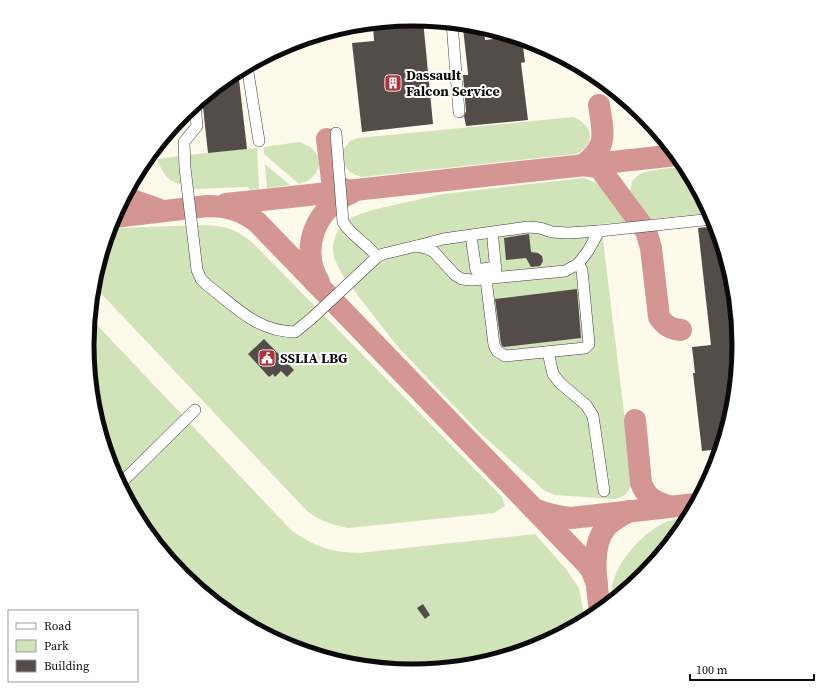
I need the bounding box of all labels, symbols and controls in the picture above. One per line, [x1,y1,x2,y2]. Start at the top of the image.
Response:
place label: Dassault Falcon Service [406,65,500,101]
building icon: Dassault Falcon Service [383,73,403,93]
public building icon: SSLIA LBG [257,348,277,368]
place label: SSLIA LBG [280,348,348,368]
legend [8,610,138,682]
text: Road [44,618,71,634]
text: Park [44,638,69,654]
scale bar [690,656,814,682]
text: Building [44,658,89,674]
text: 100 m [696,662,728,678]

